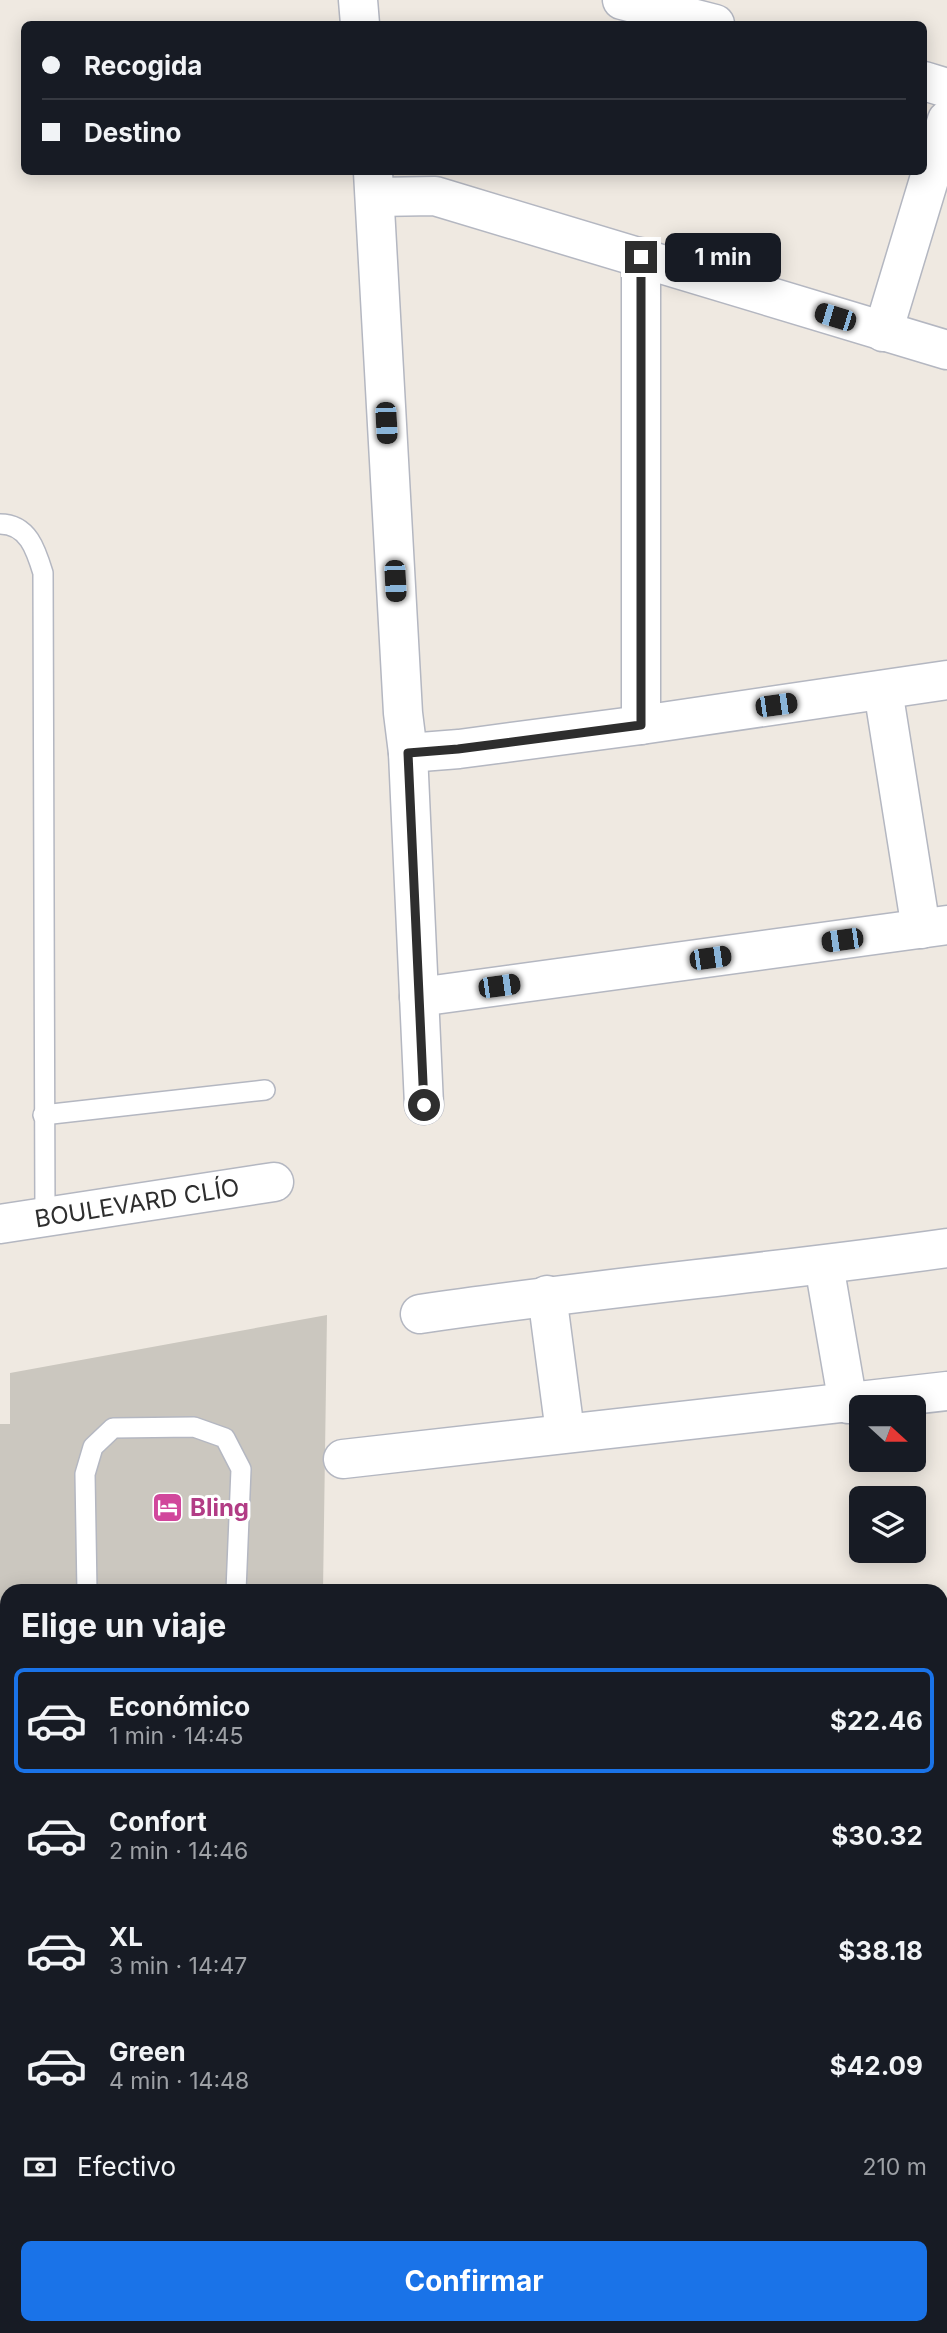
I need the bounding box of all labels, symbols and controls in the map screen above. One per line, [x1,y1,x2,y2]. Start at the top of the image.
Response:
text: Recogida [84,50,202,81]
text: Destino [84,117,182,148]
callout: 1 min [666,232,781,282]
route end [625,241,657,273]
text: 1 min [695,243,751,271]
car [812,301,859,333]
car [375,401,398,445]
car [384,559,407,603]
car [754,692,799,718]
car [820,927,865,953]
car [688,945,733,971]
car [477,973,522,999]
route start [408,1089,440,1121]
street label: BOULEVARD CLÍO [32,1172,241,1233]
north arrow [849,1395,926,1472]
map controls [849,1395,926,1563]
button: layers [849,1486,926,1563]
hotel icon: Bling [150,1490,184,1524]
place label: Bling [190,1493,249,1522]
text: Elige un viaje [21,1606,226,1645]
icon: car [25,1689,88,1752]
text: Económico [109,1691,250,1722]
text: $22.46 [830,1705,923,1736]
text: 1 min · 14:45 [109,1722,243,1750]
icon: car [25,1804,88,1867]
text: Confort [109,1806,207,1837]
text: $30.32 [831,1820,923,1851]
text: 2 min · 14:46 [109,1837,248,1865]
icon: car [25,1919,88,1982]
text: XL [109,1921,143,1952]
text: $38.18 [838,1935,923,1966]
text: 3 min · 14:47 [109,1952,247,1980]
icon: car [25,2034,88,2097]
text: Green [109,2036,186,2067]
text: $42.09 [830,2050,923,2081]
text: 4 min · 14:48 [109,2067,249,2095]
icon: cash [21,2148,59,2186]
text: Efectivo [77,2151,176,2182]
text: 210 m [862,2153,927,2181]
button: Confirmar [21,2241,927,2321]

